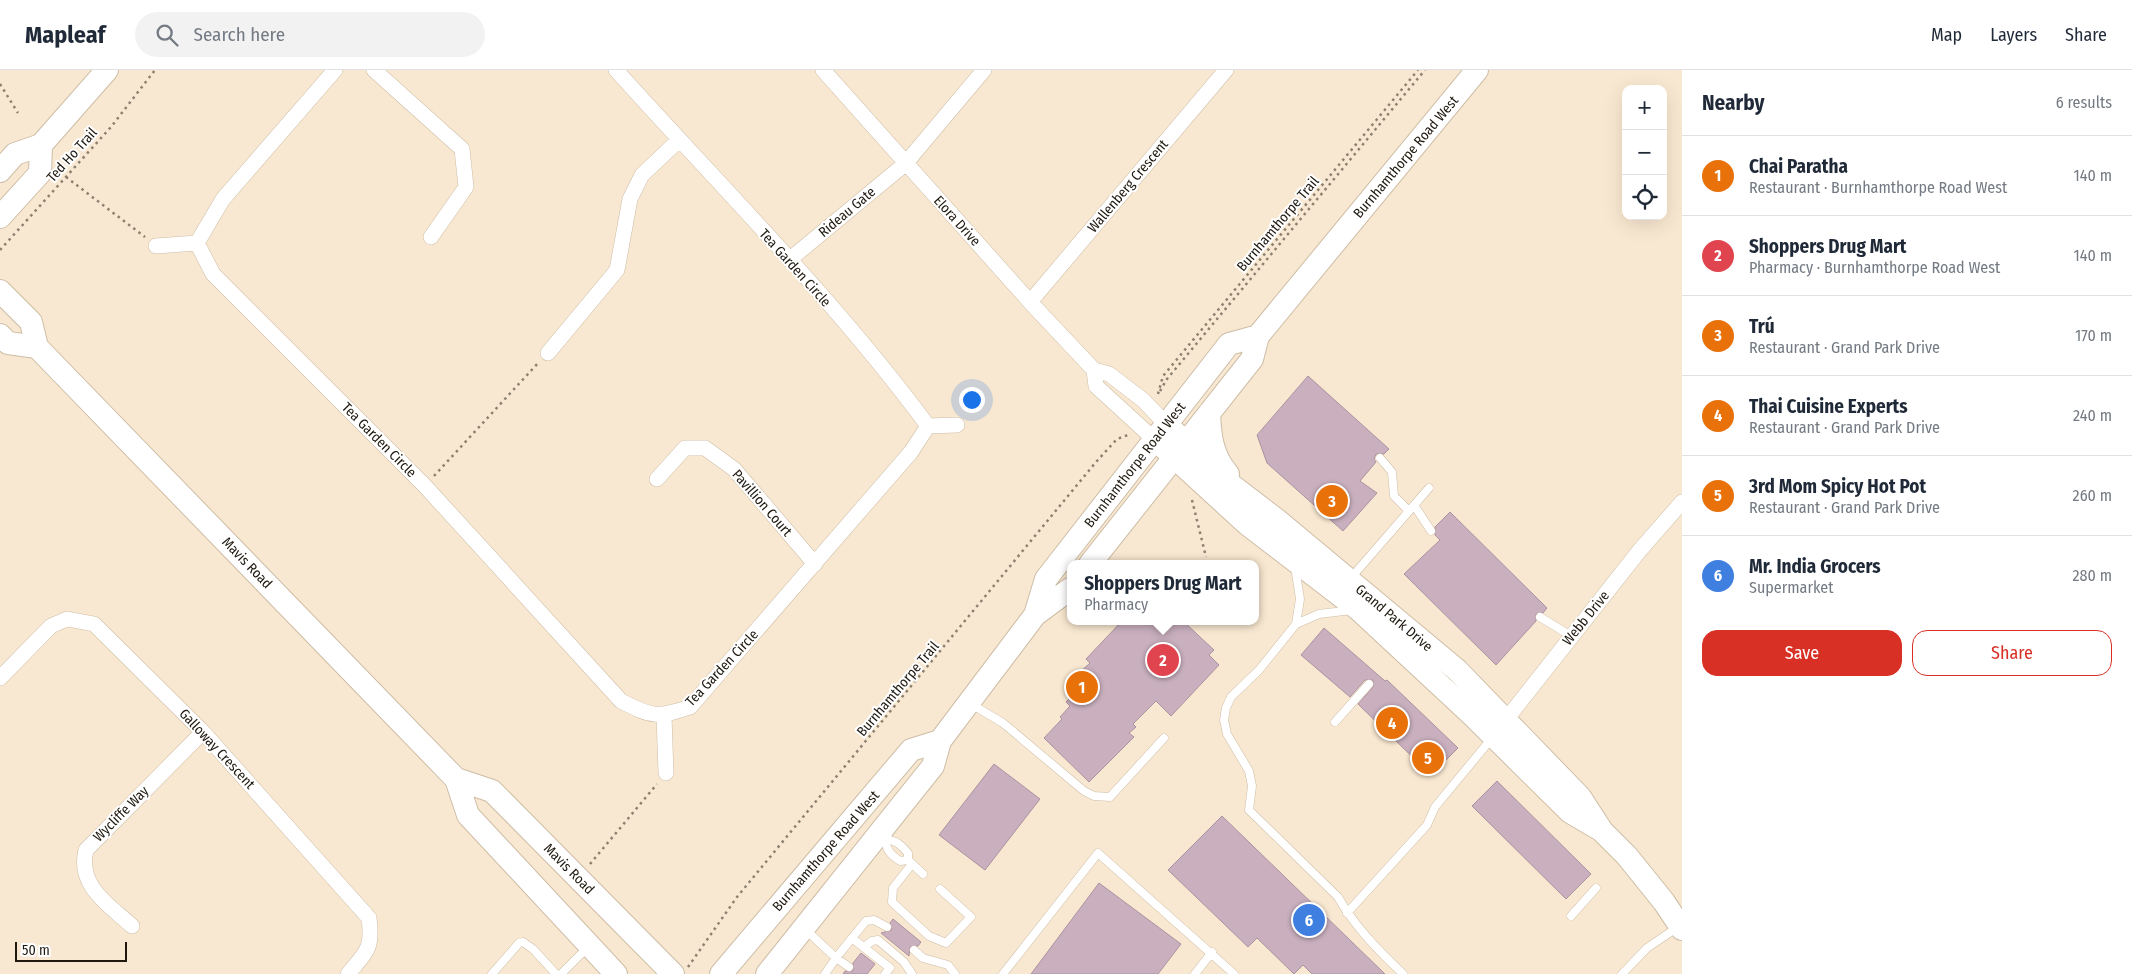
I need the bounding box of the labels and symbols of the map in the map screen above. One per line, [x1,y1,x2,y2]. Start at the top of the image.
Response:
street label: Burnhamthorpe Road West [1350,92,1462,222]
street label: Ted Ho Trail [43,124,101,186]
street label: Wallenberg Crescent [1084,136,1172,236]
street label: Burnhamthorpe Trail [1233,173,1323,275]
street label: Rideau Gate [815,183,879,241]
street label: Elora Drive [930,192,984,250]
street label: Tea Garden Circle [756,226,834,310]
your location [959,387,985,413]
street label: Tea Garden Circle [338,399,420,481]
street label: Burnhamthorpe Road West [1081,399,1189,531]
street label: Pavillion Court [728,466,796,540]
pin: 3 [1316,482,1348,520]
street label: Mavis Road [218,534,276,592]
street label: Grand Park Drive [1352,581,1436,655]
street label: Webb Drive [1559,587,1613,649]
street label: Tea Garden Circle [682,626,762,710]
street label: Burnhamthorpe Trail [853,638,943,740]
pin: 2 [1147,641,1179,679]
pin: 1 [1066,668,1098,706]
pin: 4 [1376,704,1408,742]
street label: Galloway Crescent [175,705,259,793]
pin: 5 [1412,739,1444,777]
street label: Wycliffe Way [90,782,153,845]
street label: Burnhamthorpe Road West [769,787,883,915]
street label: Mavis Road [540,840,598,898]
pin: 6 [1293,901,1325,939]
scale bar [15,939,128,962]

